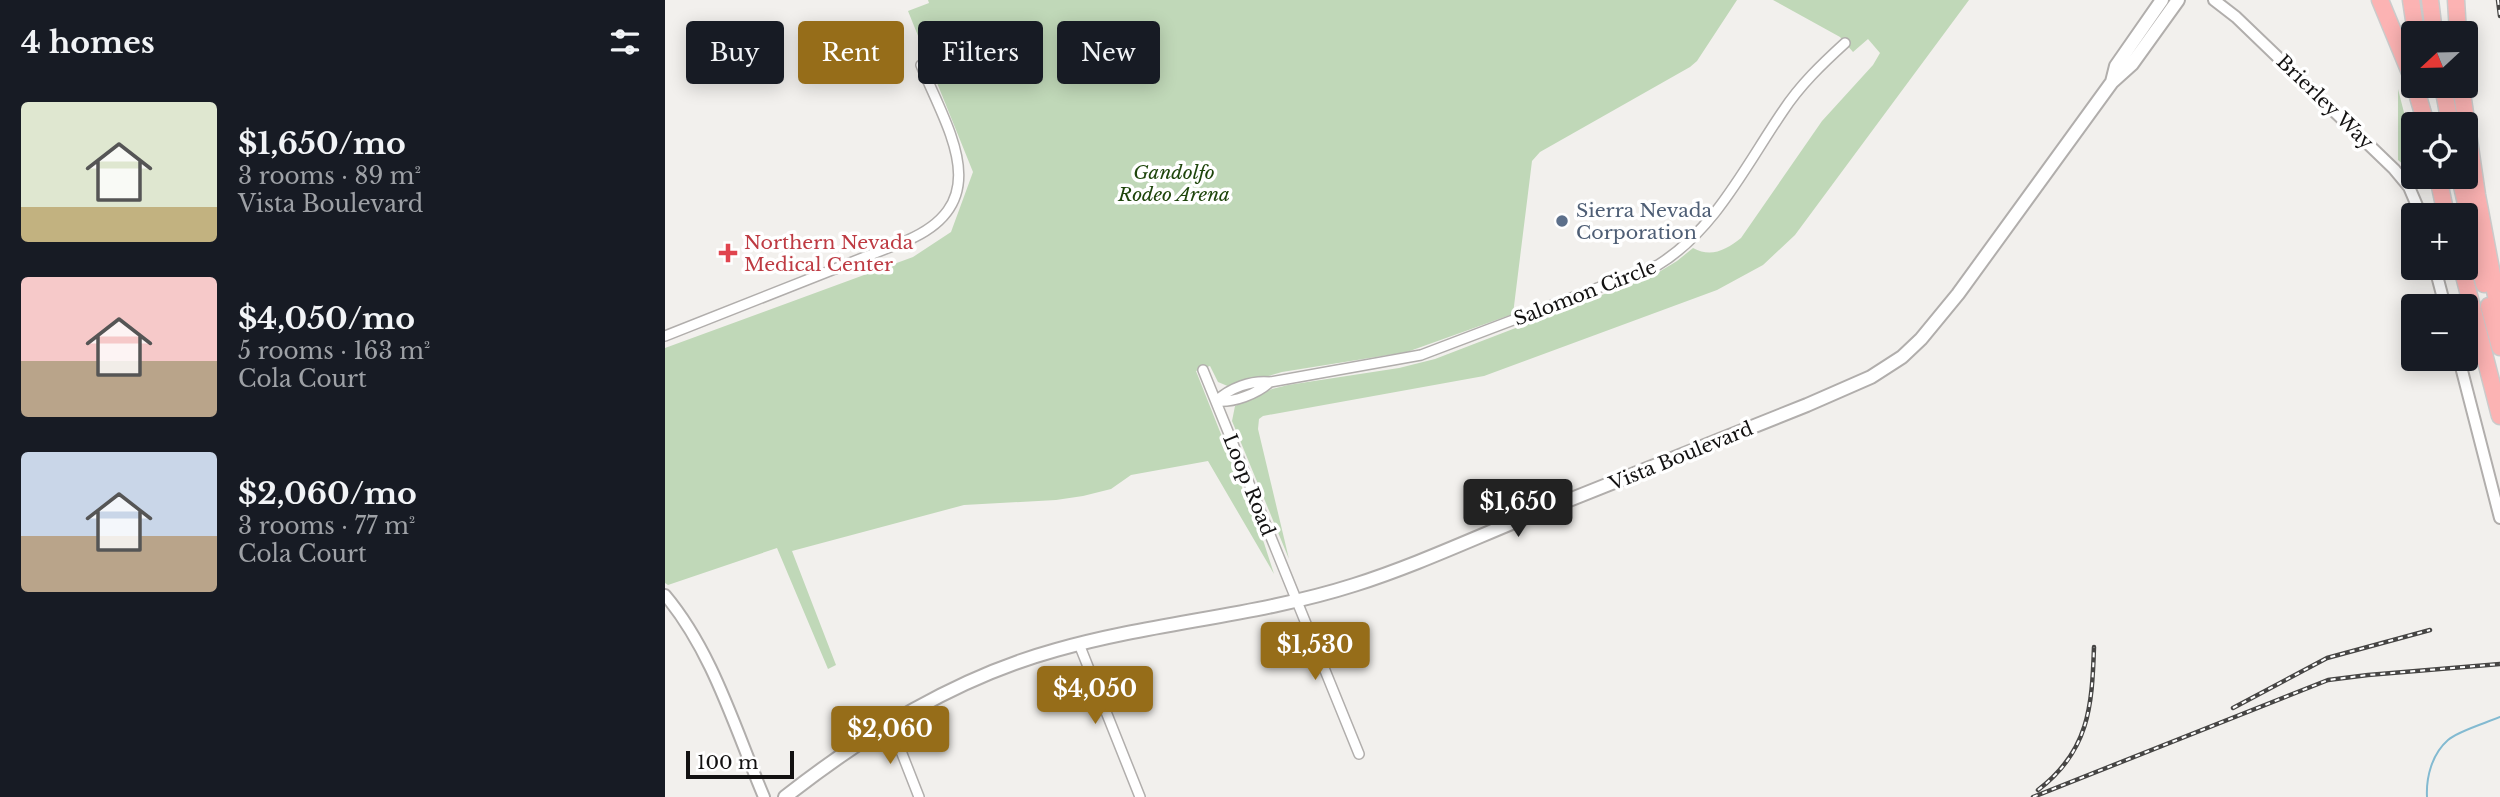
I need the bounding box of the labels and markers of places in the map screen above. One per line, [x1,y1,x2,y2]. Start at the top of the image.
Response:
place label: Sierra Nevada Corporation [1576,199,1712,244]
marker: Sierra Nevada Corporation [1554,213,1570,229]
place label: Northern Nevada Medical Center [744,231,914,276]
marker: Northern Nevada Medical Center [718,243,738,263]
pin: $1,650 [1461,480,1575,539]
pin: $1,530 [1258,622,1372,682]
pin: $4,050 [1038,666,1152,726]
pin: $2,060 [833,706,947,766]

